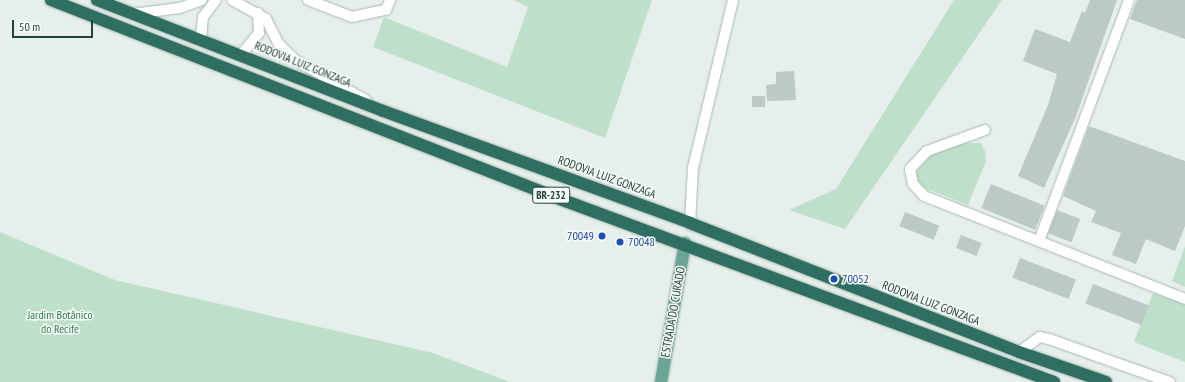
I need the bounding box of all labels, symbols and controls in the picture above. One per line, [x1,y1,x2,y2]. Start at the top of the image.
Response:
scale bar [14,12,95,38]
text: 50 m [19,19,40,34]
street label: RODOVIA LUIZ GONZAGA [252,38,354,90]
street label: RODOVIA LUIZ GONZAGA [556,152,658,202]
road number: BR-232 [532,186,570,204]
place label: 70049 [567,229,594,243]
marker: 70049 [597,231,607,241]
place label: 70048 [628,235,655,249]
marker: 70048 [615,237,625,247]
street label: ESTRADA DO CURADO [658,265,688,359]
place label: 70052 [842,272,869,286]
marker: 70052 [829,274,839,284]
street label: RODOVIA LUIZ GONZAGA [880,278,982,328]
park label: Jardim Botânico do Recife [27,308,93,336]

